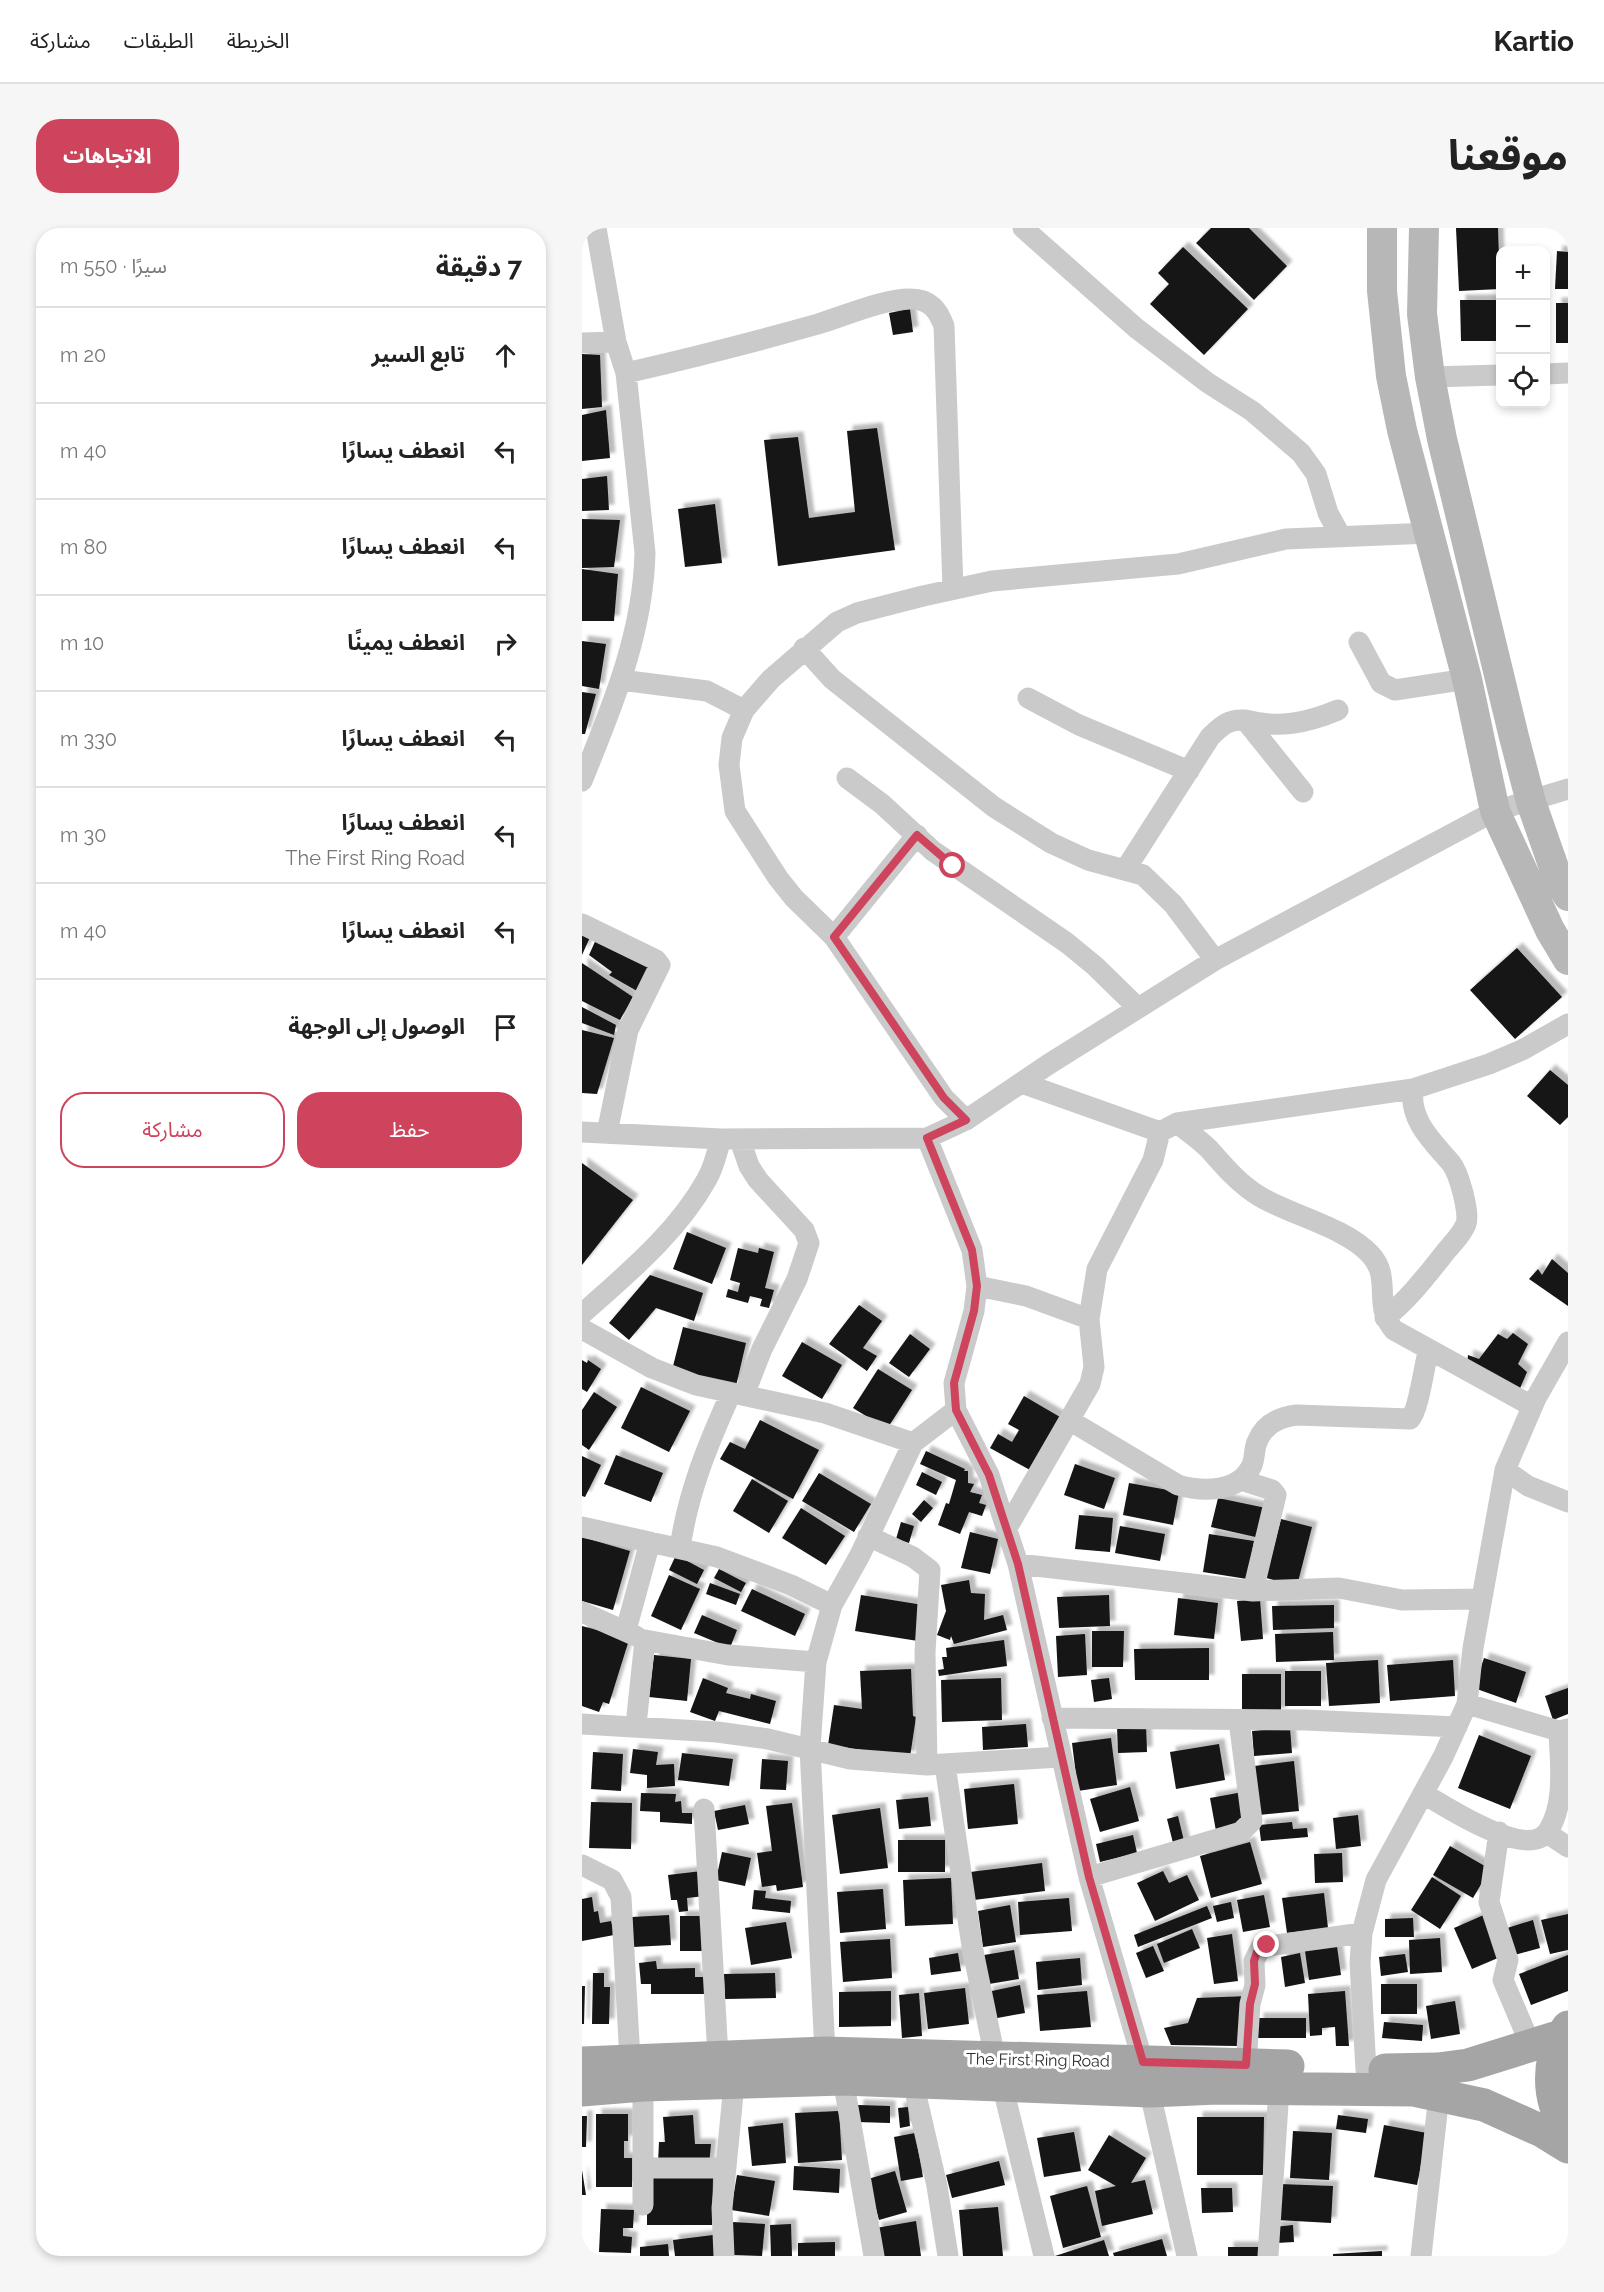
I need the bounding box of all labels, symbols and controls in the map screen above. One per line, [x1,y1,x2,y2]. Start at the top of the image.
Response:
text: Kartio [1494,25,1574,58]
text: مشاركة [30,28,91,53]
text: الطبقات [124,28,194,53]
text: الخريطة [227,28,290,53]
button: الاتجاهات [36,119,179,193]
text: موقعنا [1448,131,1568,180]
map controls [1496,246,1550,408]
button: + [1496,246,1550,300]
text: 7 دقيقة [436,252,522,282]
text: سيرًا · 550 m [60,254,167,278]
button: − [1496,300,1550,354]
icon: ahead [489,339,522,372]
text: تابع السير [371,341,465,367]
text: 20 m [60,343,106,367]
button: locate [1496,354,1550,408]
icon: left [489,435,522,468]
text: انعطف يسارًا [342,437,465,463]
text: 40 m [60,439,107,463]
icon: left [489,531,522,564]
text: انعطف يسارًا [342,533,465,559]
text: 80 m [60,535,108,559]
icon: right [489,627,522,660]
text: انعطف يمينًا [347,629,465,655]
text: 10 m [60,631,104,655]
icon: left [489,723,522,756]
text: انعطف يسارًا [342,725,465,751]
text: 330 m [60,727,117,751]
text: انعطف يسارًا [342,809,465,835]
icon: left [489,819,522,852]
text: 30 m [60,823,106,847]
text: The First Ring Road [285,846,465,870]
route start [939,852,965,878]
icon: left [489,915,522,948]
text: انعطف يسارًا [342,917,465,943]
text: 40 m [60,919,107,943]
icon: arrive [489,1011,522,1044]
text: الوصول إلى الوجهة [288,1013,465,1039]
button: مشاركة [60,1092,285,1168]
button: حفظ [297,1092,522,1168]
route end [1253,1931,1279,1957]
street label: The First Ring Road [966,2049,1110,2071]

